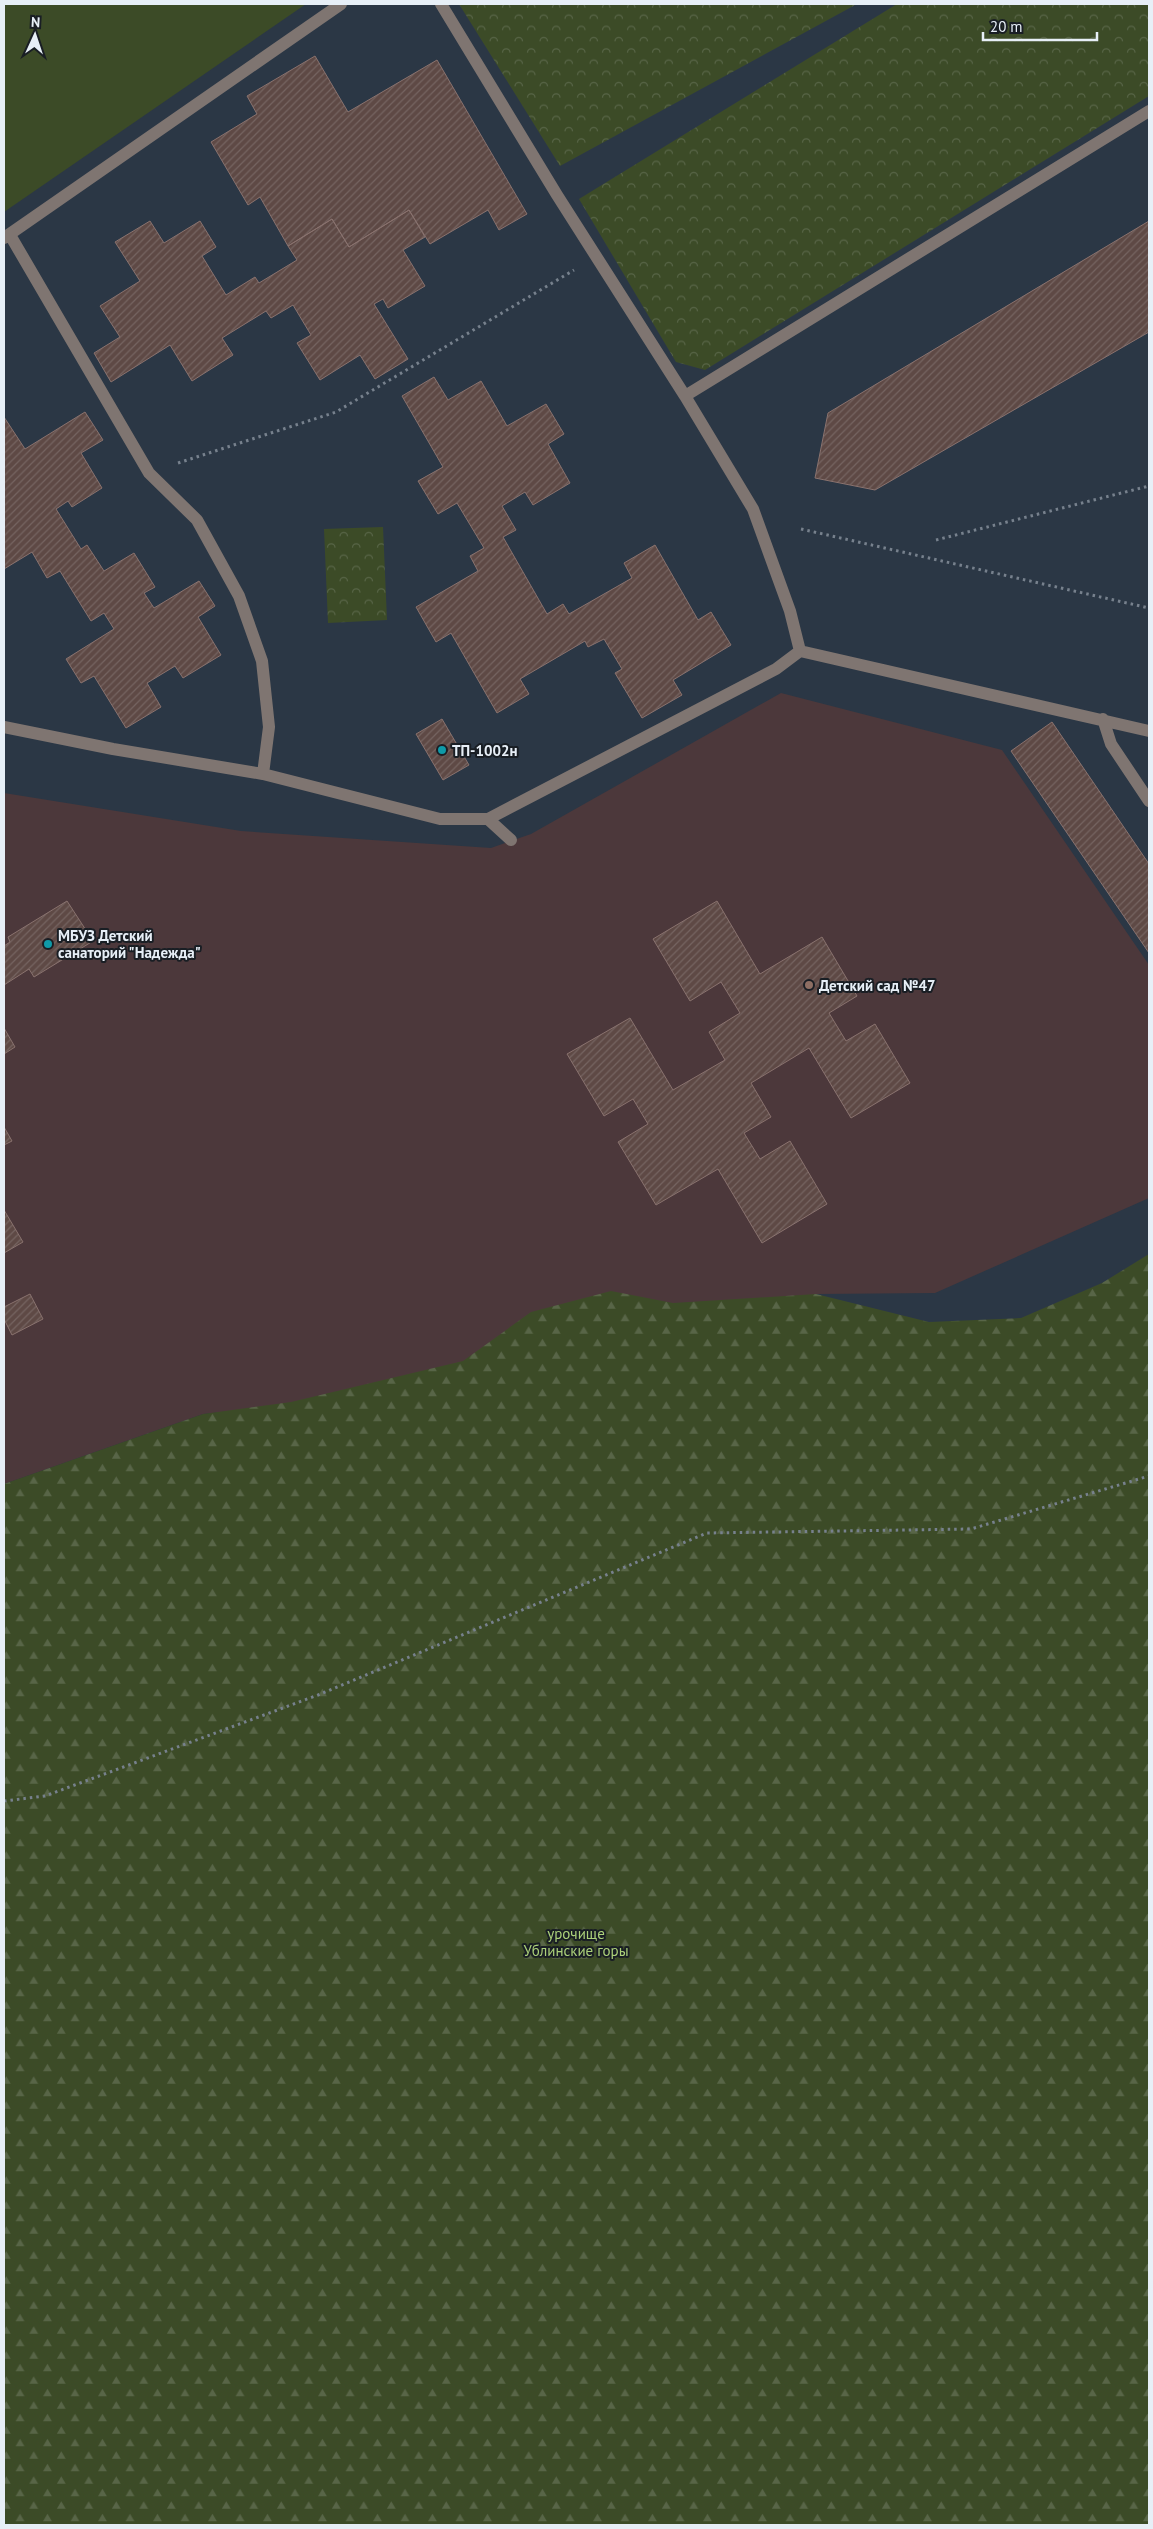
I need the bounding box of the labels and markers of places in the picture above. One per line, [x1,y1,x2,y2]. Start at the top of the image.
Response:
place label: ТП-1002н [452,741,518,760]
marker: ТП-1002н [436,744,448,756]
place label: МБУЗ Детский санаторий "Надежда" [58,926,201,962]
marker: МБУЗ Детский санаторий "Надежда" [42,938,54,950]
place label: Детский сад №47 [819,976,936,995]
marker: Детский сад №47 [803,979,815,991]

